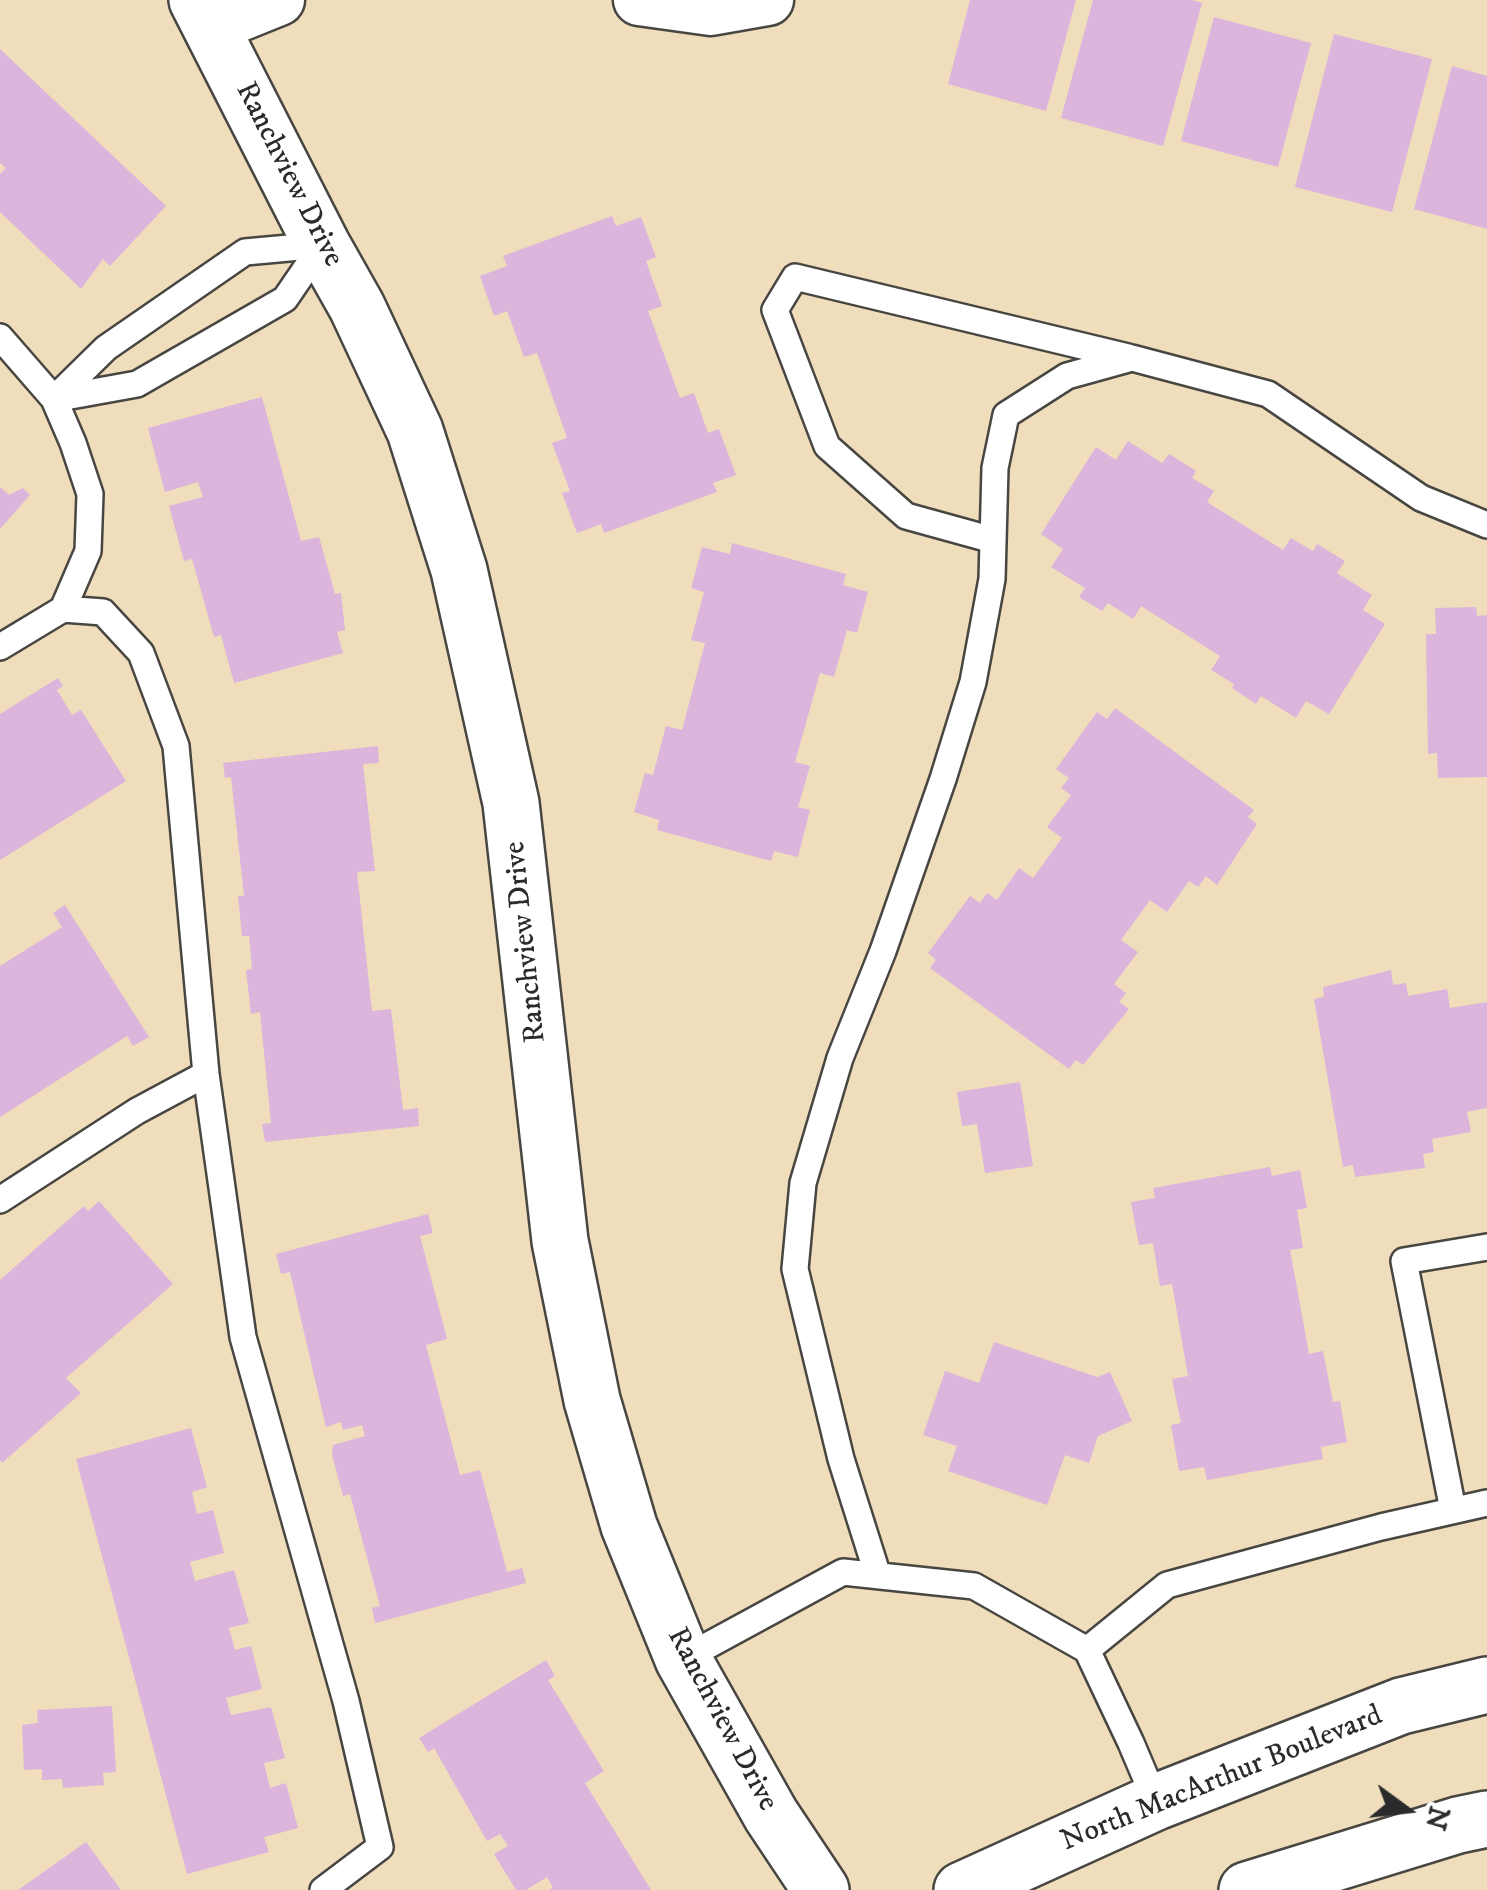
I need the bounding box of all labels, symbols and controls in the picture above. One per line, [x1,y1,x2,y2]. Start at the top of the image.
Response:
street label: Ranchview Drive [226,77,350,273]
street label: Ranchview Drive [499,839,555,1045]
street label: Ranchview Drive [658,1622,784,1818]
street label: North MacArthur Boulevard [1056,1699,1388,1861]
north arrow [1357,1760,1457,1860]
text: N [1417,1802,1456,1834]

